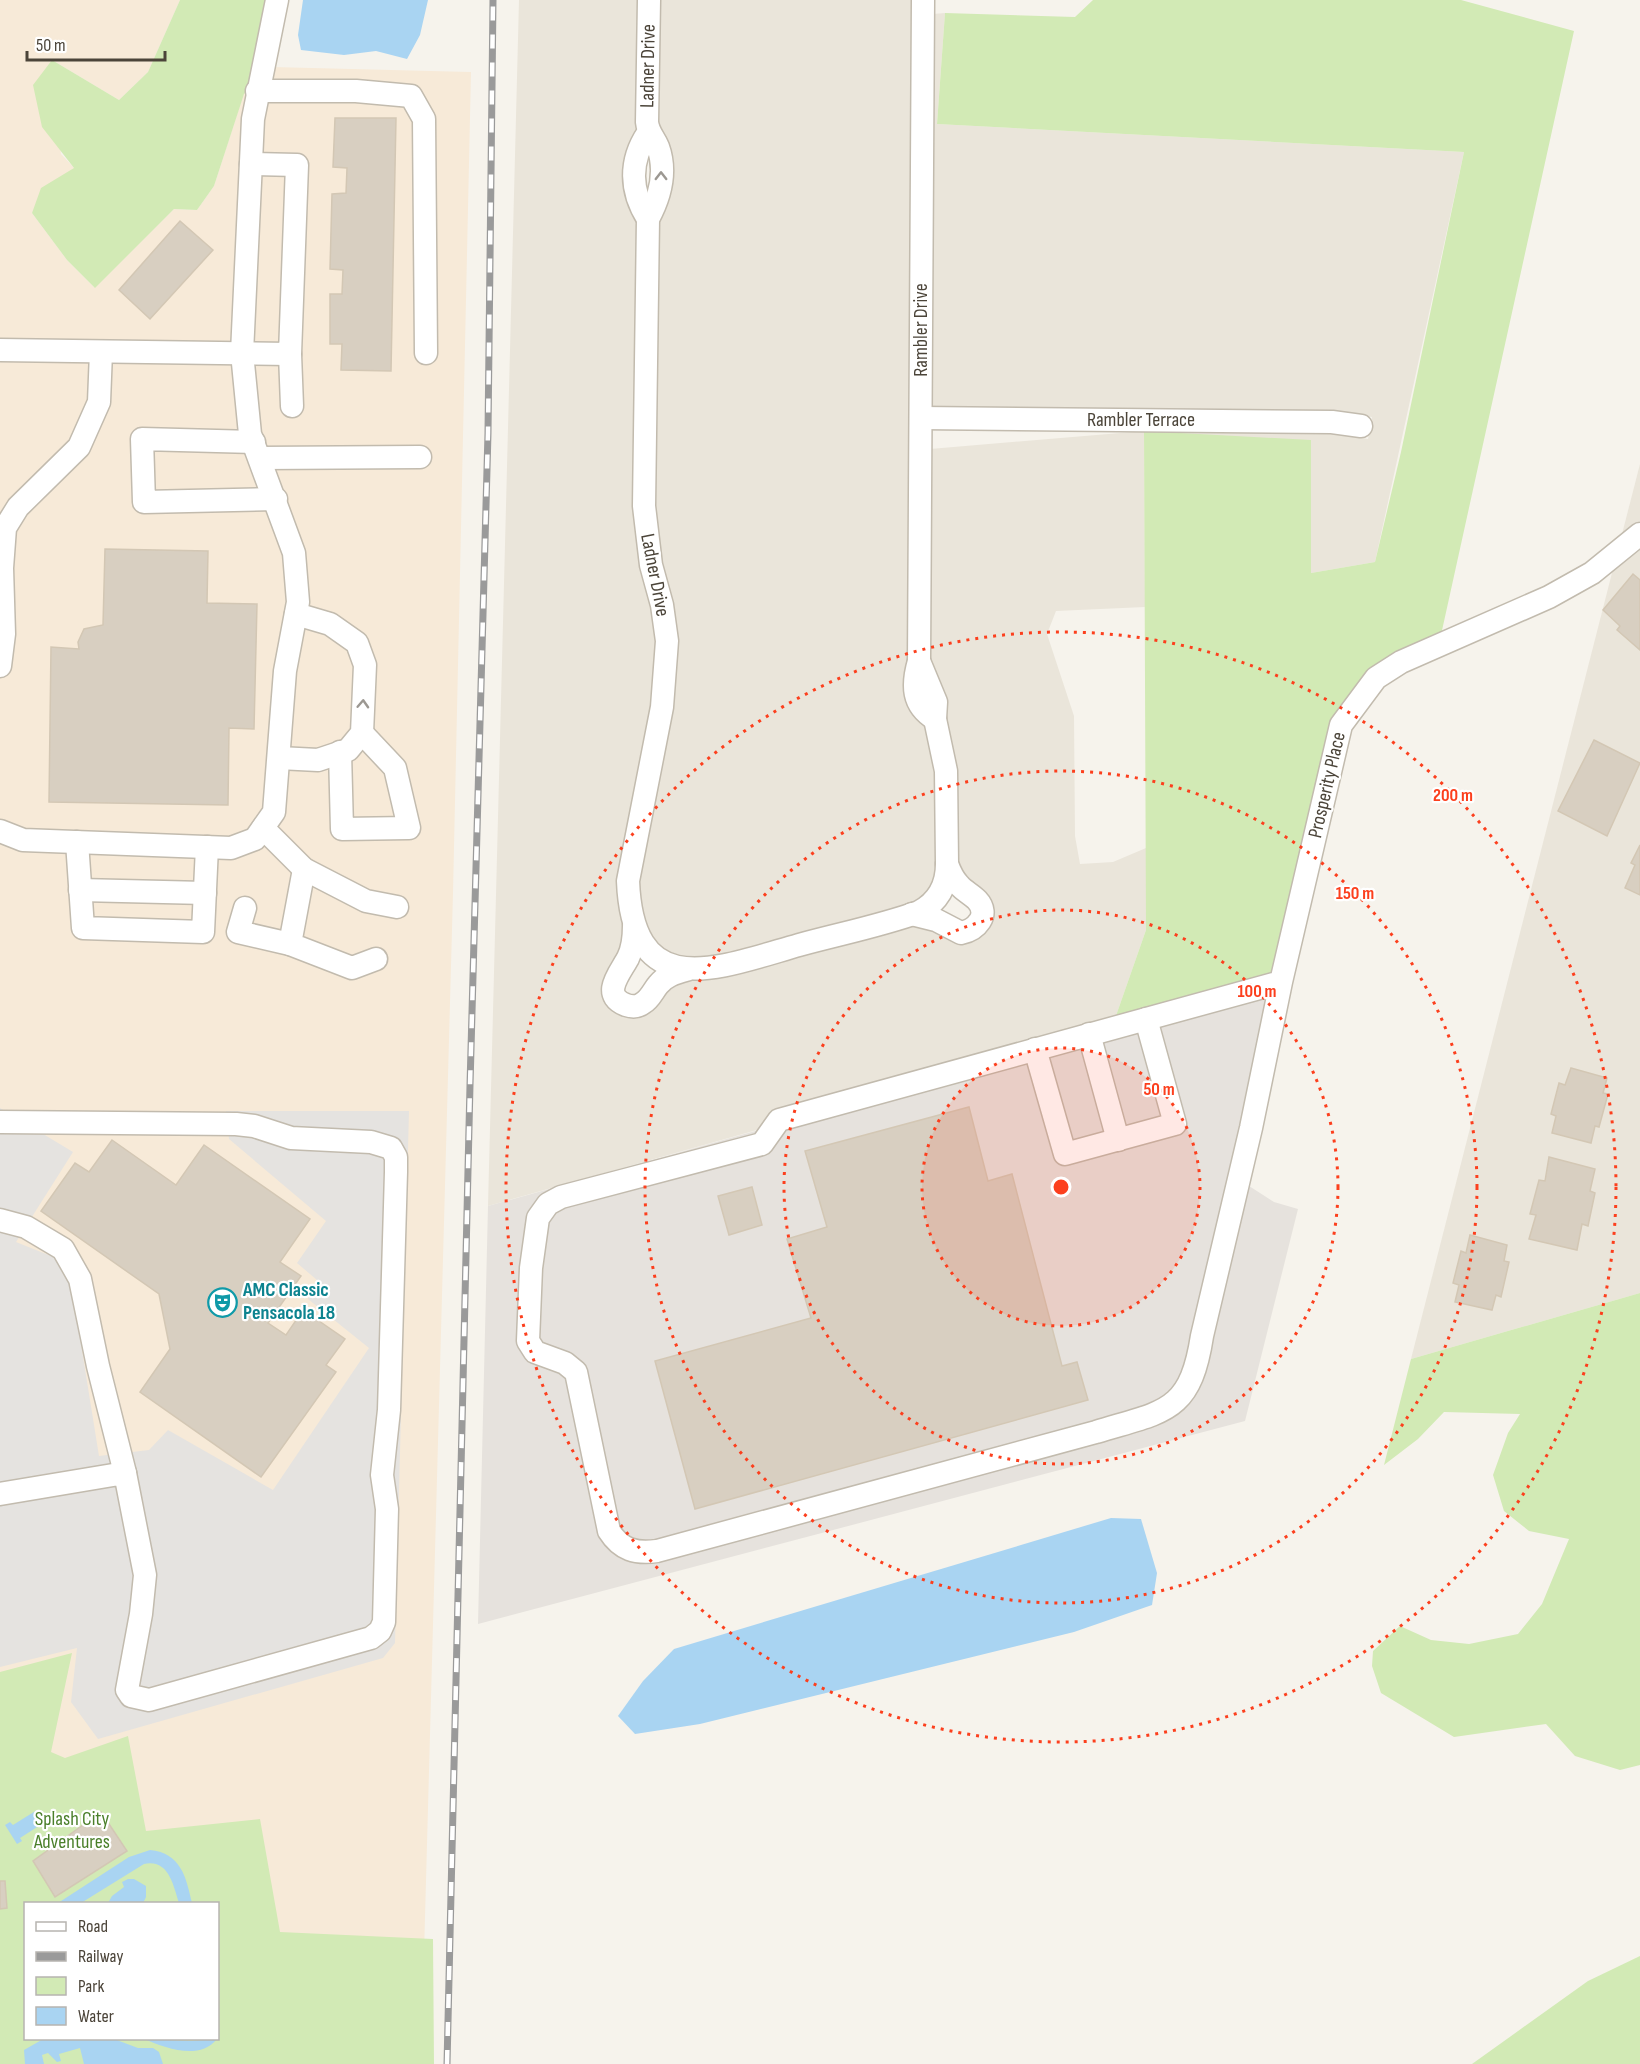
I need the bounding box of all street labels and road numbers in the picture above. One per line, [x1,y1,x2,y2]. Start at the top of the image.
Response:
street label: Ladner Drive [635,24,661,108]
street label: Rambler Drive [909,283,933,377]
street label: Rambler Terrace [1087,408,1195,432]
street label: Ladner Drive [635,532,675,618]
street label: Prosperity Place [1303,730,1351,840]

